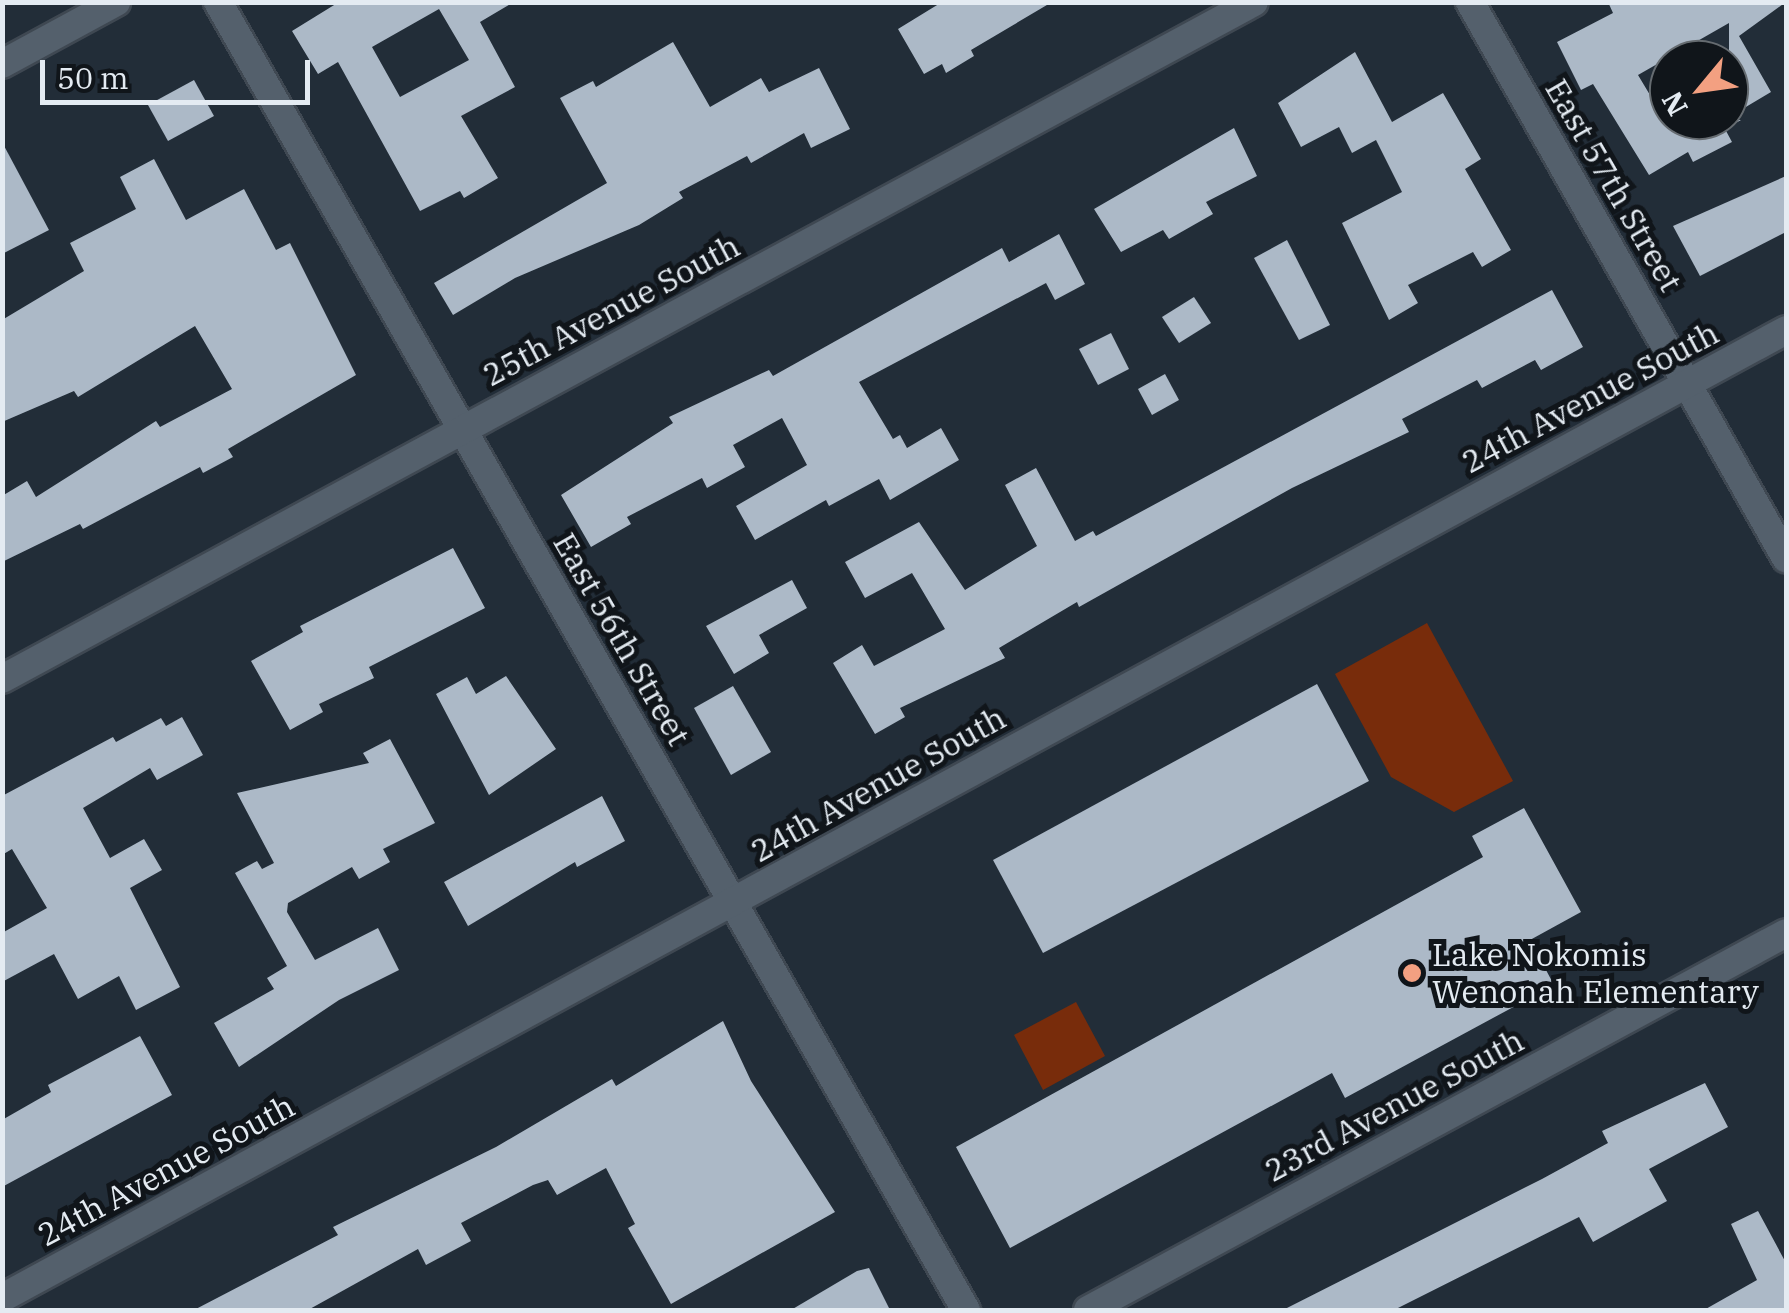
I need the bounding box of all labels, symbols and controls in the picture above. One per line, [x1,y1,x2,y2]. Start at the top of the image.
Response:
scale bar [45,40,315,102]
north arrow [1649,40,1749,140]
text: 50 m [57,58,129,97]
street label: East 57th Street [1538,72,1690,298]
text: N [1653,85,1696,122]
street label: 25th Avenue South [476,226,746,394]
street label: 24th Avenue South [1455,313,1725,481]
street label: East 56th Street [546,526,698,752]
street label: 24th Avenue South [744,698,1012,870]
place label: Lake Nokomis Wenonah Elementary [1432,936,1759,1011]
marker: Lake Nokomis Wenonah Elementary [1401,962,1423,984]
street label: 23rd Avenue South [1258,1021,1530,1189]
street label: 24th Avenue South [31,1086,301,1254]

